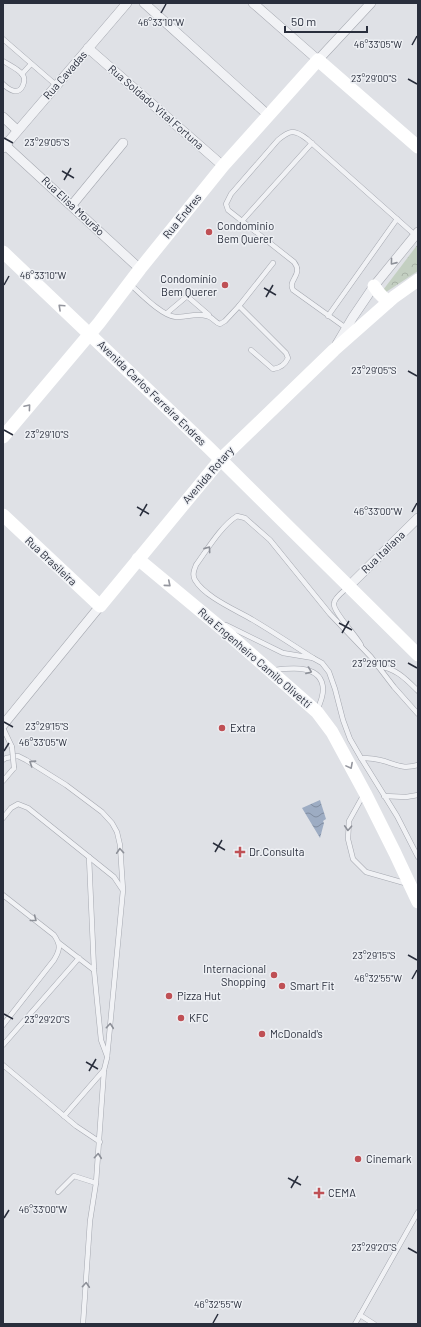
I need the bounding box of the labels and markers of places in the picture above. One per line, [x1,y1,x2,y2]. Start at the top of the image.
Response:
place label: Condominio Bem Querer [217,219,274,245]
marker: Condominio Bem Querer [204,227,214,237]
place label: Condomínio Bem Querer [160,272,217,298]
marker: Condomínio Bem Querer [220,280,230,290]
place label: Extra [230,721,256,734]
marker: Extra [217,723,227,733]
place label: Dr.Consulta [249,845,304,858]
marker: Dr.Consulta [234,846,246,858]
place label: Internacional Shopping [203,962,266,988]
marker: Internacional Shopping [269,970,279,980]
place label: Smart Fit [290,979,335,992]
marker: Smart Fit [277,981,287,991]
place label: Pizza Hut [177,989,221,1002]
marker: Pizza Hut [164,991,174,1001]
place label: KFC [189,1011,209,1024]
marker: KFC [176,1013,186,1023]
place label: McDonald's [270,1027,323,1040]
marker: McDonald's [257,1029,267,1039]
place label: Cinemark [366,1152,412,1165]
marker: Cinemark [353,1154,363,1164]
place label: CEMA [328,1186,356,1199]
marker: CEMA [313,1187,325,1199]

